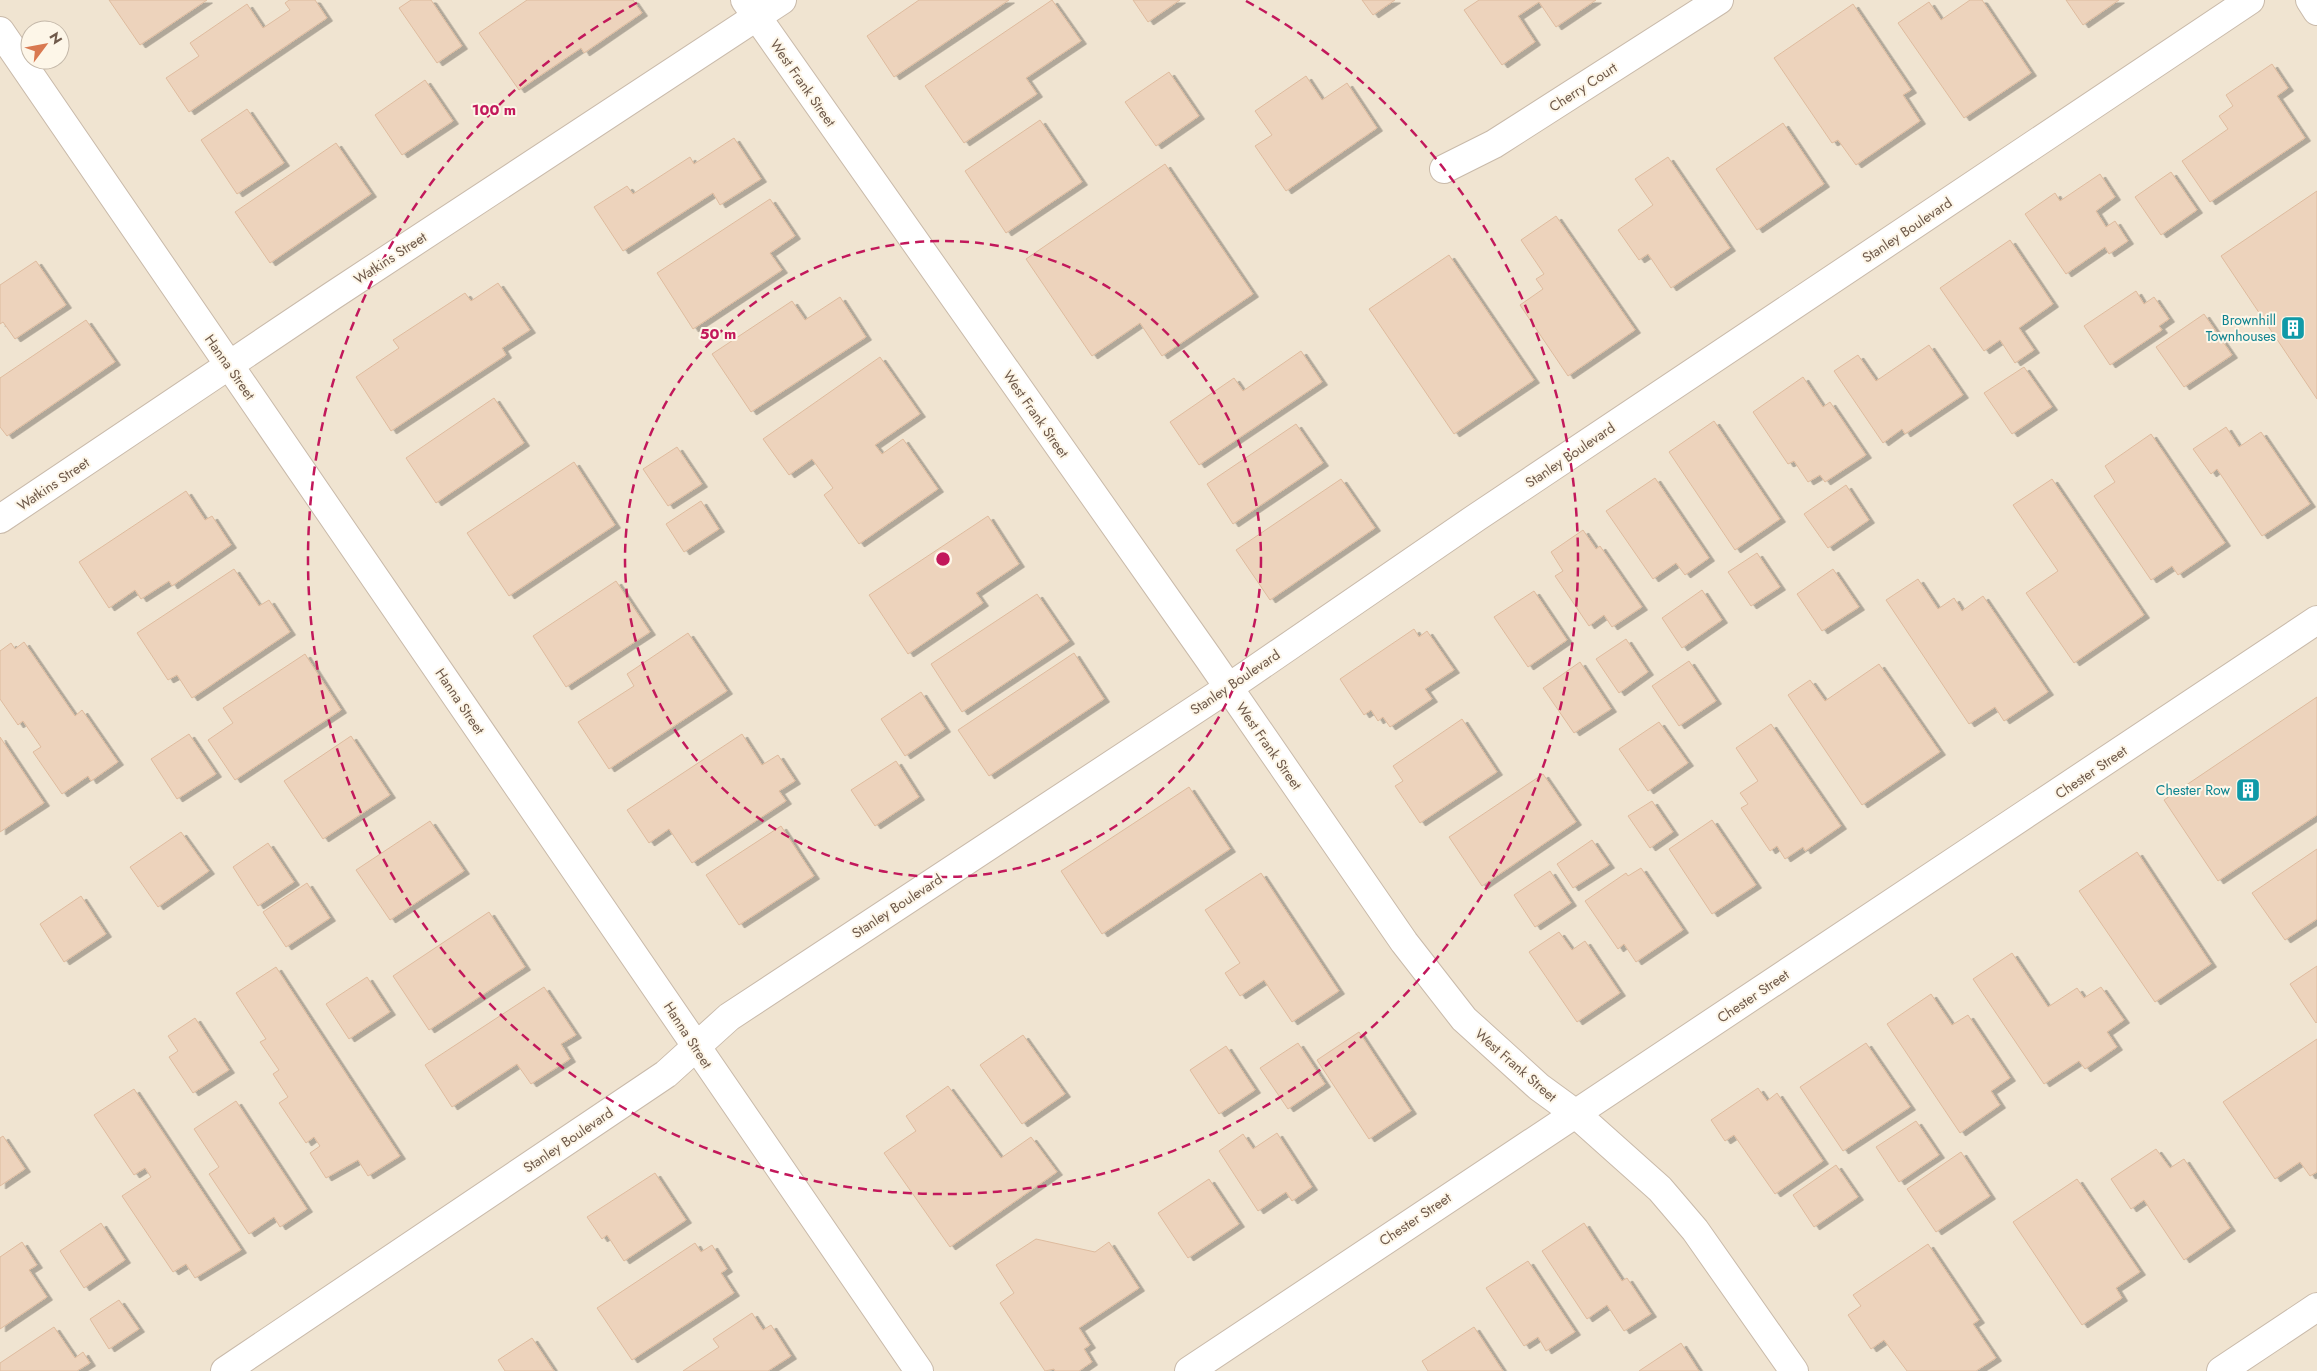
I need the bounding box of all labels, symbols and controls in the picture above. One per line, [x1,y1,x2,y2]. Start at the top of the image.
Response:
north arrow [20,20,70,70]
text: N [45,28,67,48]
street label: West Frank Street [765,35,841,131]
street label: Cherry Court [1545,57,1621,116]
text: 100 m [472,99,516,121]
street label: Stanley Boulevard [1858,193,1956,267]
street label: Watkins Street [350,227,431,289]
place label: Brownhill Townhouses [2206,310,2276,346]
building icon: Brownhill Townhouses [2280,315,2306,341]
text: 50 m [700,323,736,345]
street label: Hanna Street [200,330,260,404]
street label: West Frank Street [998,366,1074,462]
street label: Stanley Boulevard [1521,418,1619,492]
street label: Watkins Street [13,452,94,515]
centre of rings [934,550,952,568]
street label: Stanley Boulevard [1186,645,1284,719]
street label: Hanna Street [431,664,490,739]
street label: West Frank Street [1231,698,1307,794]
street label: Chester Street [2051,740,2131,803]
building icon: Chester Row [2235,777,2261,803]
place label: Chester Row [2156,780,2230,800]
street label: Stanley Boulevard [848,869,946,943]
street label: Chester Street [1713,964,1793,1027]
street label: Hanna Street [659,998,717,1073]
street label: West Frank Street [1471,1024,1562,1107]
street label: Stanley Boulevard [519,1103,617,1177]
street label: Chester Street [1375,1187,1455,1250]

